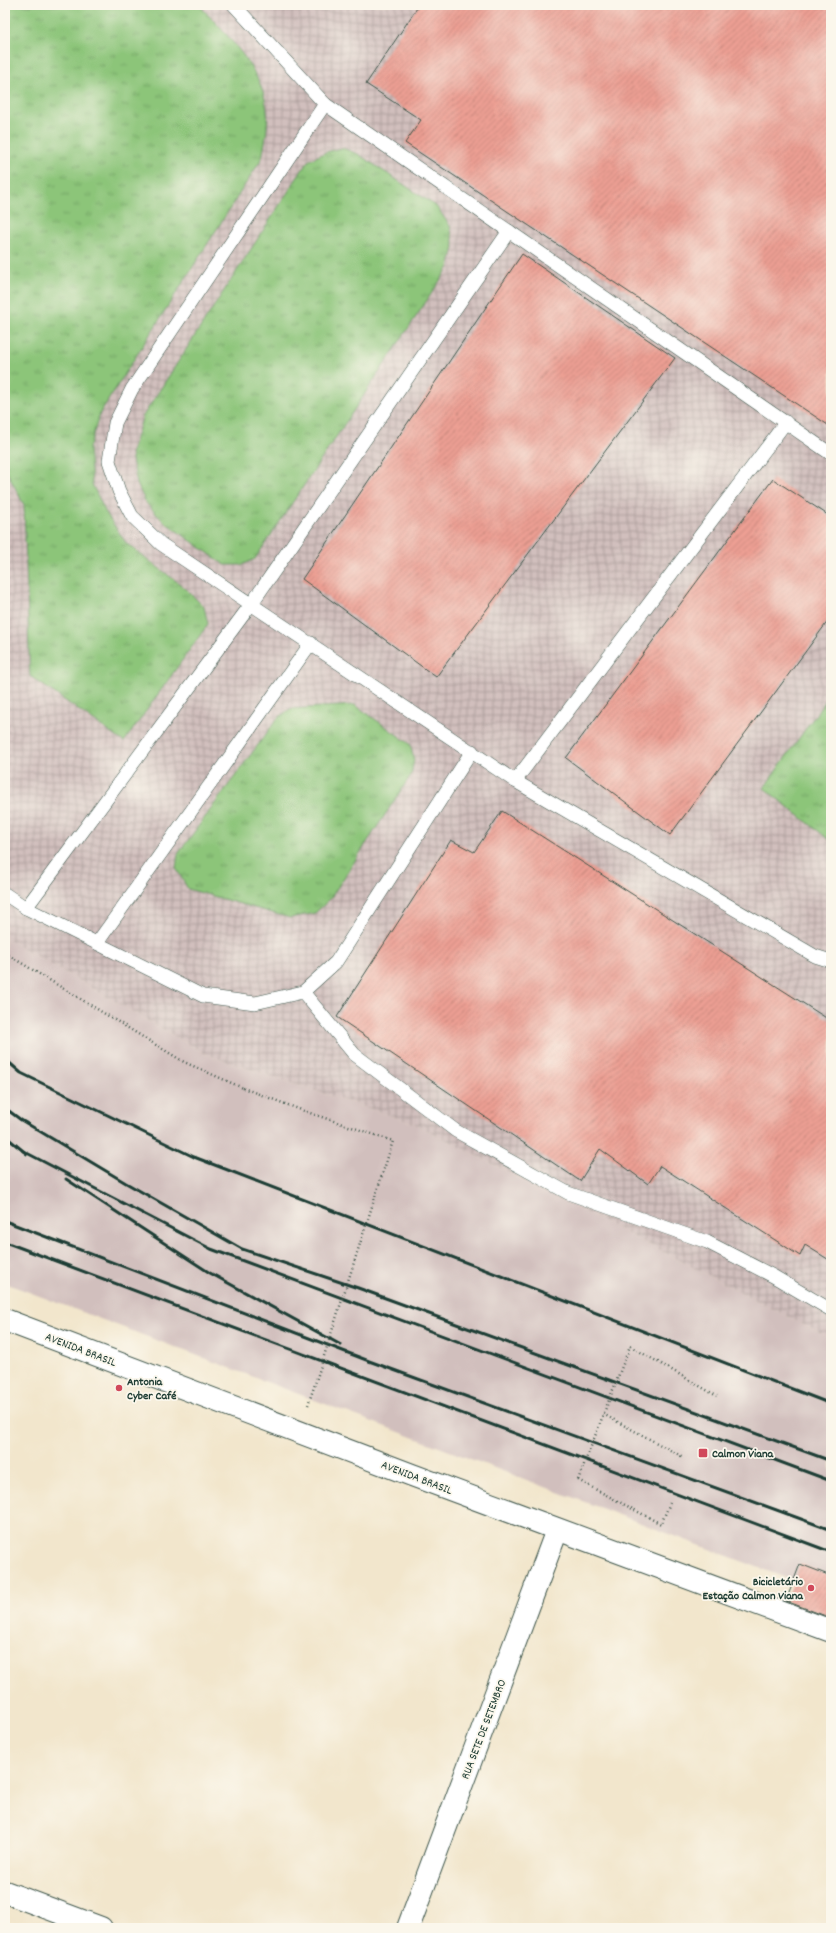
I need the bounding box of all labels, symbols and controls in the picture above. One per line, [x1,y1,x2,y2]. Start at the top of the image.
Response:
street label: AVENIDA BRASIL [42,1329,119,1372]
place label: Antonia Cyber Café [127,1374,176,1405]
marker: Antonia Cyber Café [114,1383,124,1393]
place label: Calmon Viana [712,1446,774,1463]
marker: Calmon Viana [697,1447,709,1459]
street label: AVENIDA BRASIL [378,1457,455,1500]
place label: Bicicletário Estação Calmon Viana [702,1574,804,1605]
marker: Bicicletário Estação Calmon Viana [806,1583,816,1593]
street label: RUA SETE DE SETEMBRO [458,1677,511,1782]

